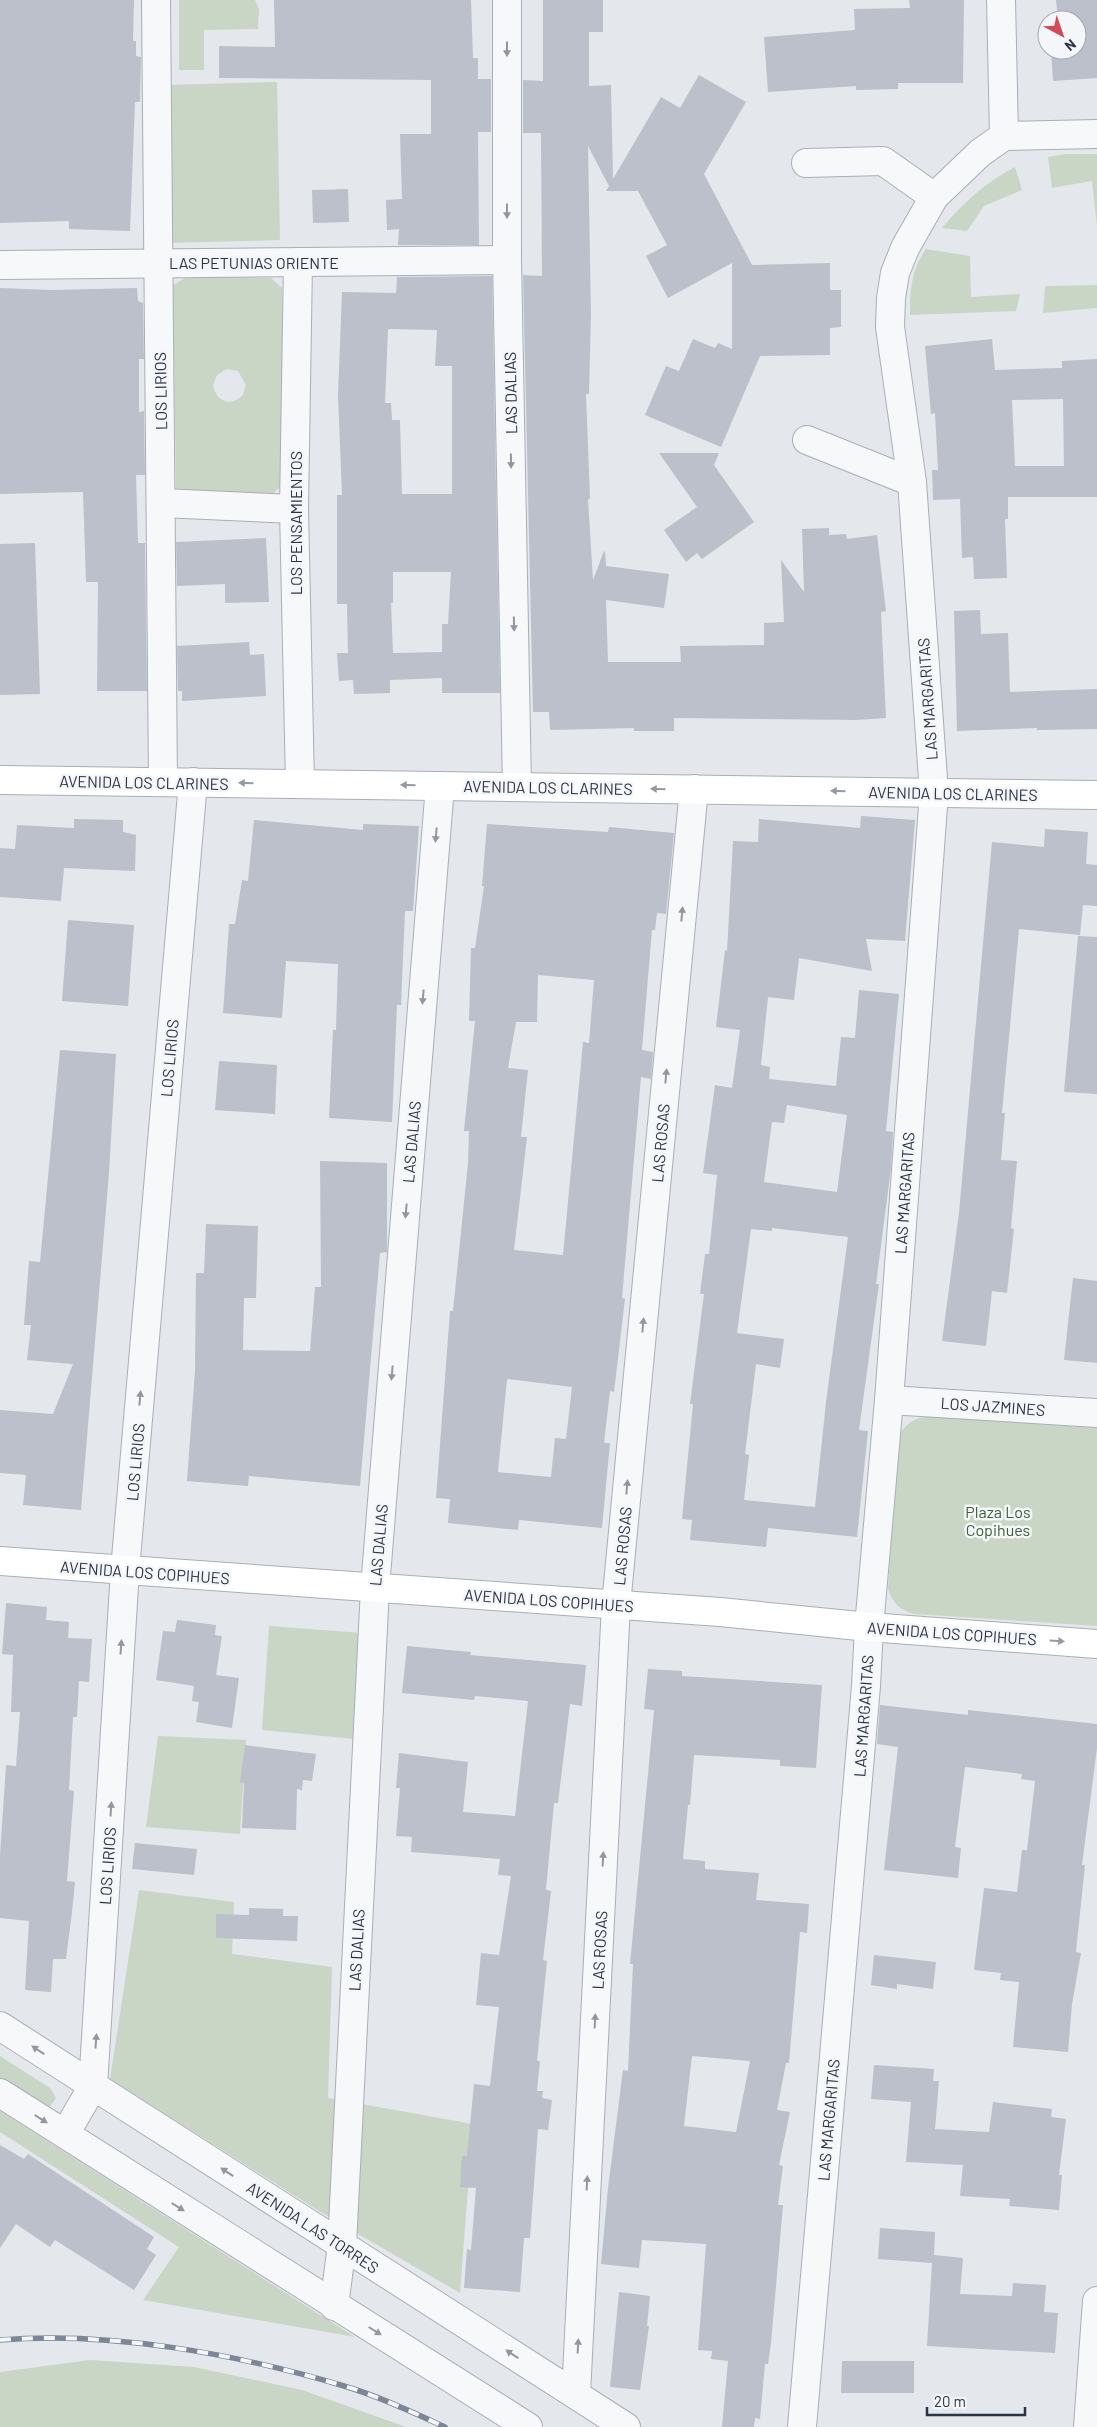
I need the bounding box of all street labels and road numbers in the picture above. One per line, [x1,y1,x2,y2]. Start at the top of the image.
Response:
street label: LAS PETUNIAS ORIENTE [169,253,339,272]
street label: LOS LIRIOS [150,352,170,430]
street label: LAS DALIAS [500,352,520,434]
street label: LOS PENSAMIENTOS [286,451,305,595]
street label: LAS MARGARITAS [913,637,941,761]
street label: AVENIDA LOS CLARINES [59,771,229,793]
street label: AVENIDA LOS CLARINES [463,776,633,798]
street label: AVENIDA LOS CLARINES [868,782,1038,804]
street label: LOS LIRIOS [156,1018,182,1098]
street label: LAS DALIAS [398,1100,424,1184]
street label: LAS ROSAS [647,1103,673,1183]
street label: LAS MARGARITAS [890,1131,918,1255]
street label: LOS JAZMINES [940,1393,1046,1419]
street label: LOS LIRIOS [122,1422,148,1502]
street label: LAS DALIAS [365,1503,391,1587]
street label: LAS ROSAS [609,1506,635,1586]
street label: AVENIDA LOS COPIHUES [60,1557,230,1587]
street label: AVENIDA LOS COPIHUES [464,1585,634,1615]
street label: AVENIDA LOS COPIHUES [867,1618,1037,1648]
street label: LAS MARGARITAS [849,1654,877,1778]
street label: LOS LIRIOS [95,1826,119,1906]
street label: LAS DALIAS [344,1908,368,1992]
street label: LAS ROSAS [587,1910,611,1990]
street label: LAS MARGARITAS [813,2058,843,2182]
street label: AVENIDA LAS TORRES [243,2177,383,2277]

